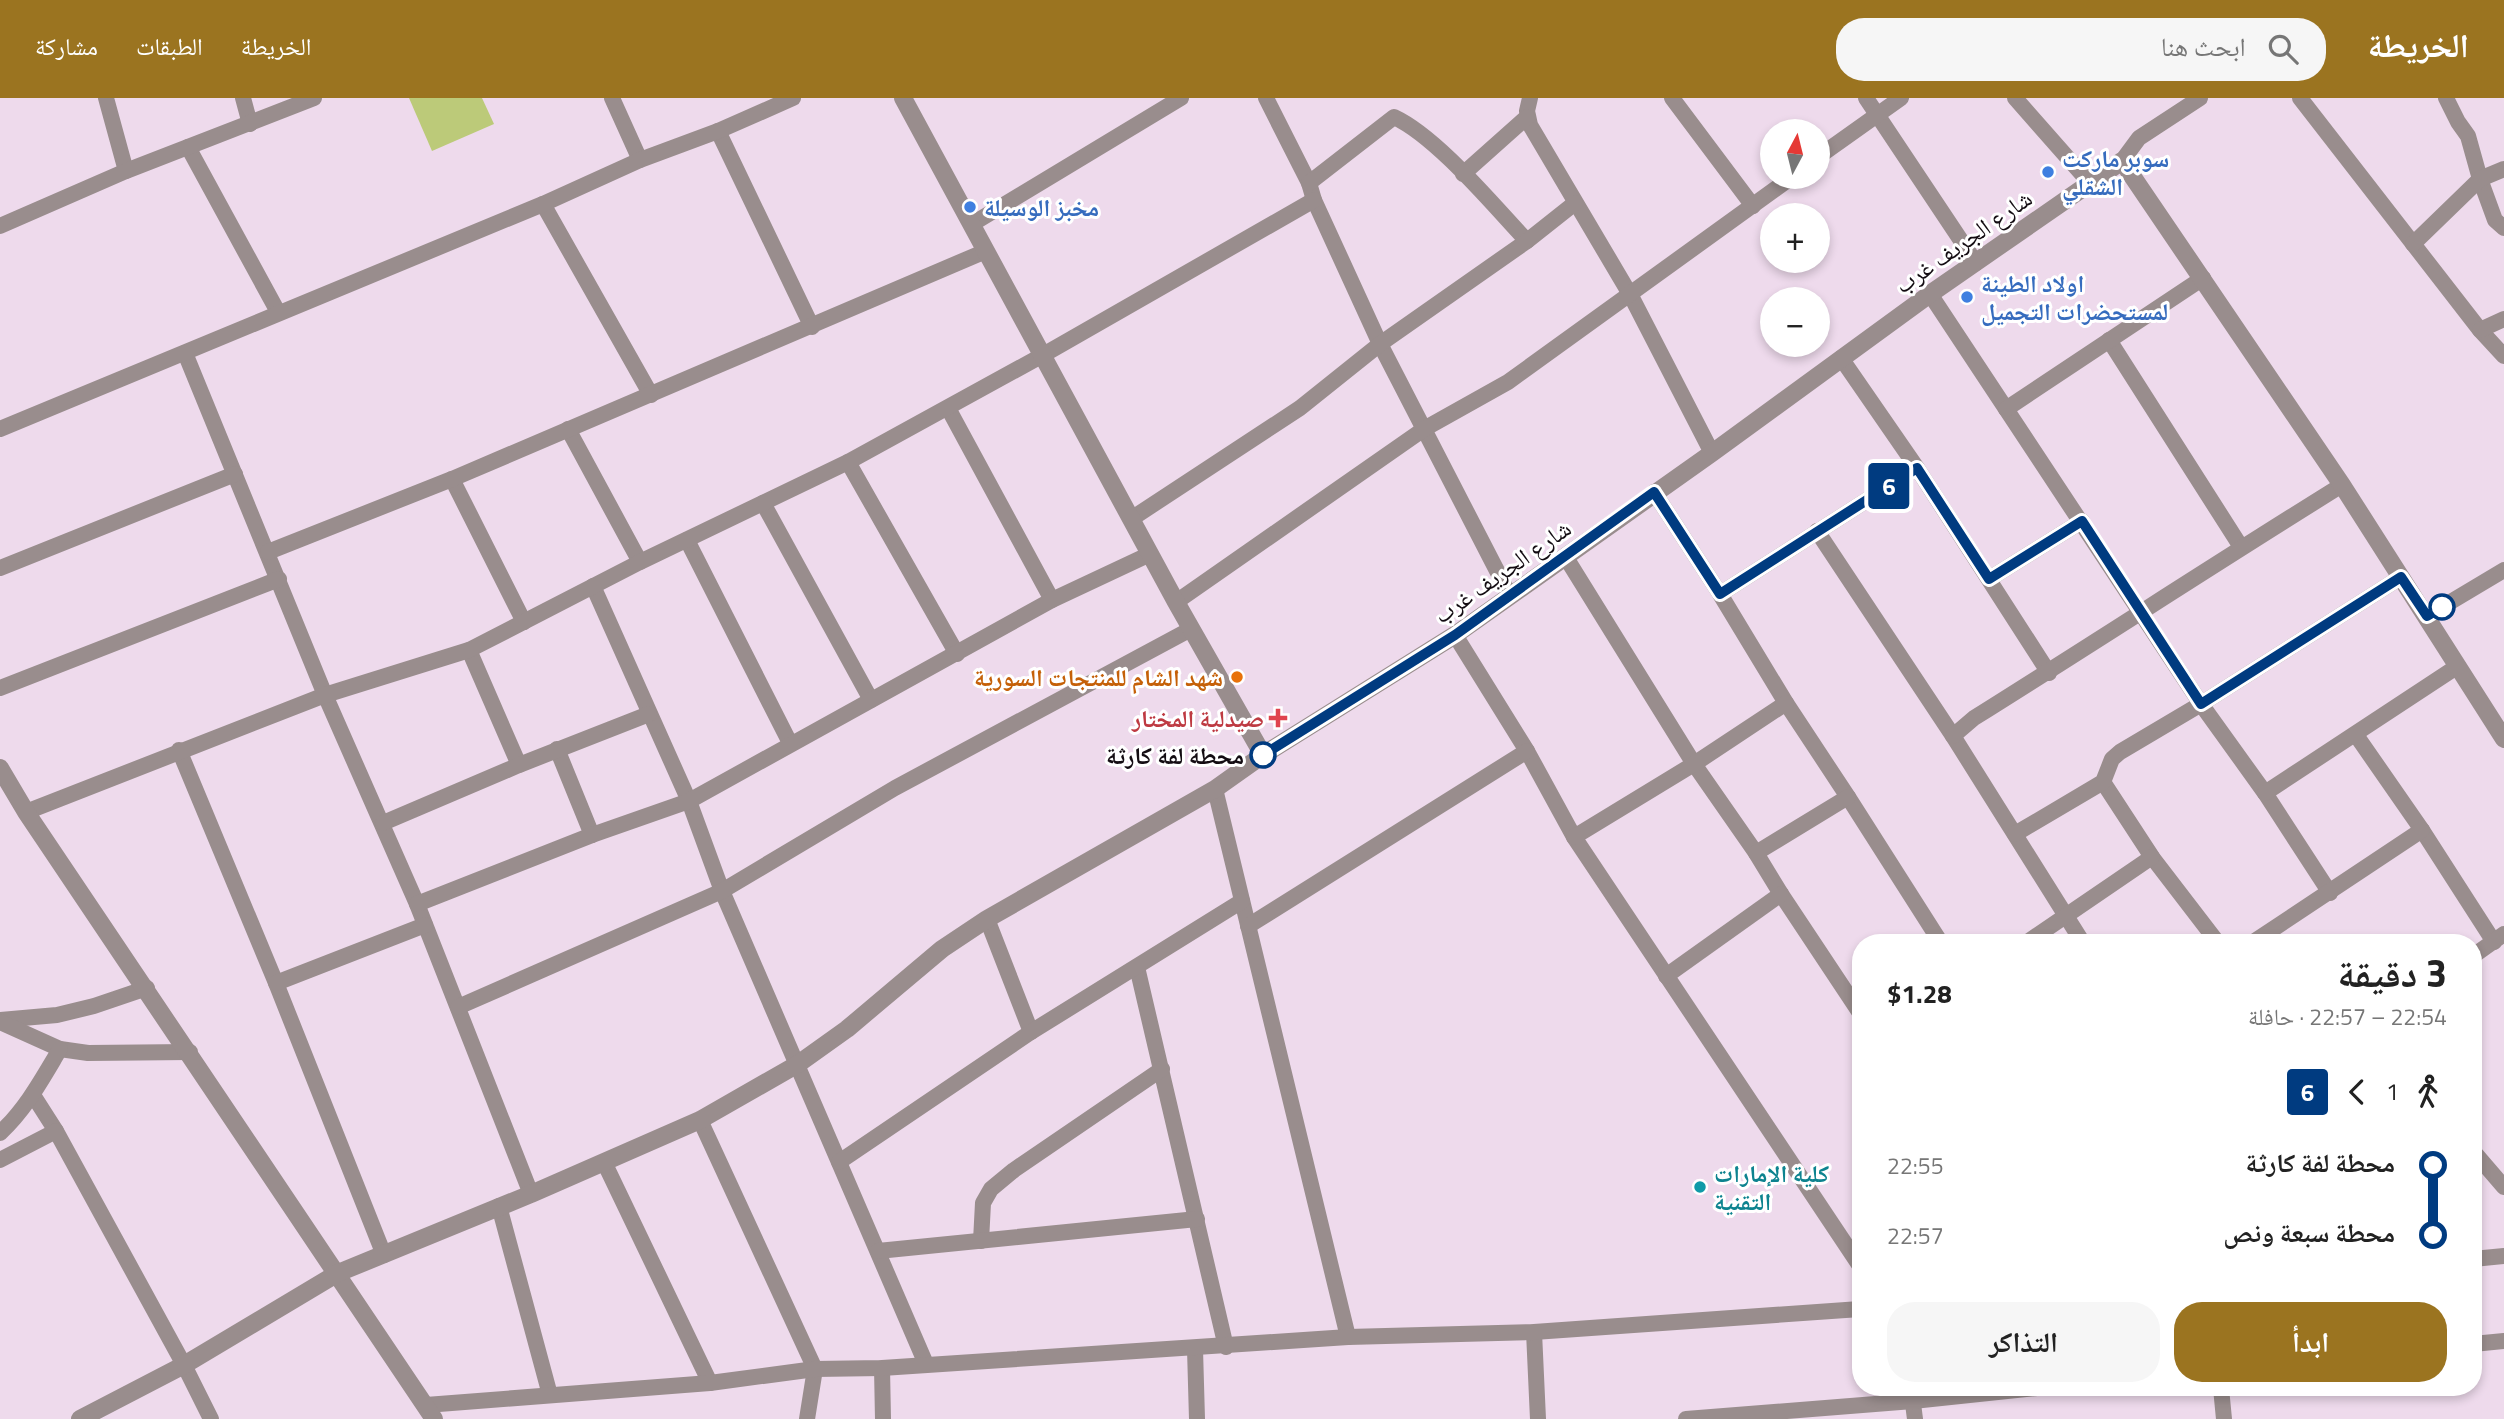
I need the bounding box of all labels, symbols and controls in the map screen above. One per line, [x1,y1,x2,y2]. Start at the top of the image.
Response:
search box [1836,18,2326,81]
text: الخريطة [2368,20,2469,70]
text: ابحث هنا [2161,27,2246,66]
text: مشاركة [35,28,98,64]
text: الطبقات [136,28,203,64]
text: الخريطة [241,28,311,64]
icon: search [2264,30,2302,68]
north arrow [1760,119,1830,189]
map controls [1760,119,1830,357]
place label: سوبر ماركت الشقلي [2062,140,2169,206]
marker: سوبر ماركت الشقلي [2040,164,2056,180]
street label: شارع الجريف غرب [1887,180,2039,302]
place label: مخبز الوسيلة [984,189,1099,225]
marker: مخبز الوسيلة [962,199,978,215]
button: + [1760,203,1830,273]
place label: اولاد الطينة لمستحضرات التجميل [1981,265,2168,329]
button: − [1760,287,1830,357]
marker: اولاد الطينة لمستحضرات التجميل [1959,289,1975,305]
line badge: 6 [1866,463,1912,509]
text: 6 [1882,468,1896,504]
street label: شارع الجريف غرب [1426,510,1578,632]
unlabelled marker [2429,594,2455,620]
place label: شهد الشام للمنتجات السورية [974,659,1223,695]
marker: شهد الشام للمنتجات السورية [1229,669,1245,685]
place label: صيدلية المختار [1131,700,1264,736]
marker: صيدلية المختار [1270,710,1286,726]
place label: محطة لفة كارثة [1106,737,1244,773]
marker: محطة لفة كارثة [1250,742,1276,768]
text: 3 دقيقة [2338,944,2447,1002]
text: $1.28 [1887,974,1952,1013]
text: 22:54 – 22:57 · حافلة [2248,999,2447,1034]
icon: back [2338,1073,2376,1111]
icon: walk [2409,1073,2447,1111]
text: 6 [2301,1074,2314,1110]
text: 1 [2386,1074,2399,1109]
text: محطة لفة كارثة [2245,1143,2395,1182]
text: 22:55 [1887,1148,1944,1183]
place label: كلية الإمارات التقنية [1714,1155,1829,1219]
marker: كلية الإمارات التقنية [1692,1179,1708,1195]
text: محطة سبعة ونص [2223,1213,2395,1252]
text: 22:57 [1887,1218,1944,1253]
button: التذاكر [1887,1302,2160,1382]
button: ابدأ [2174,1302,2447,1382]

